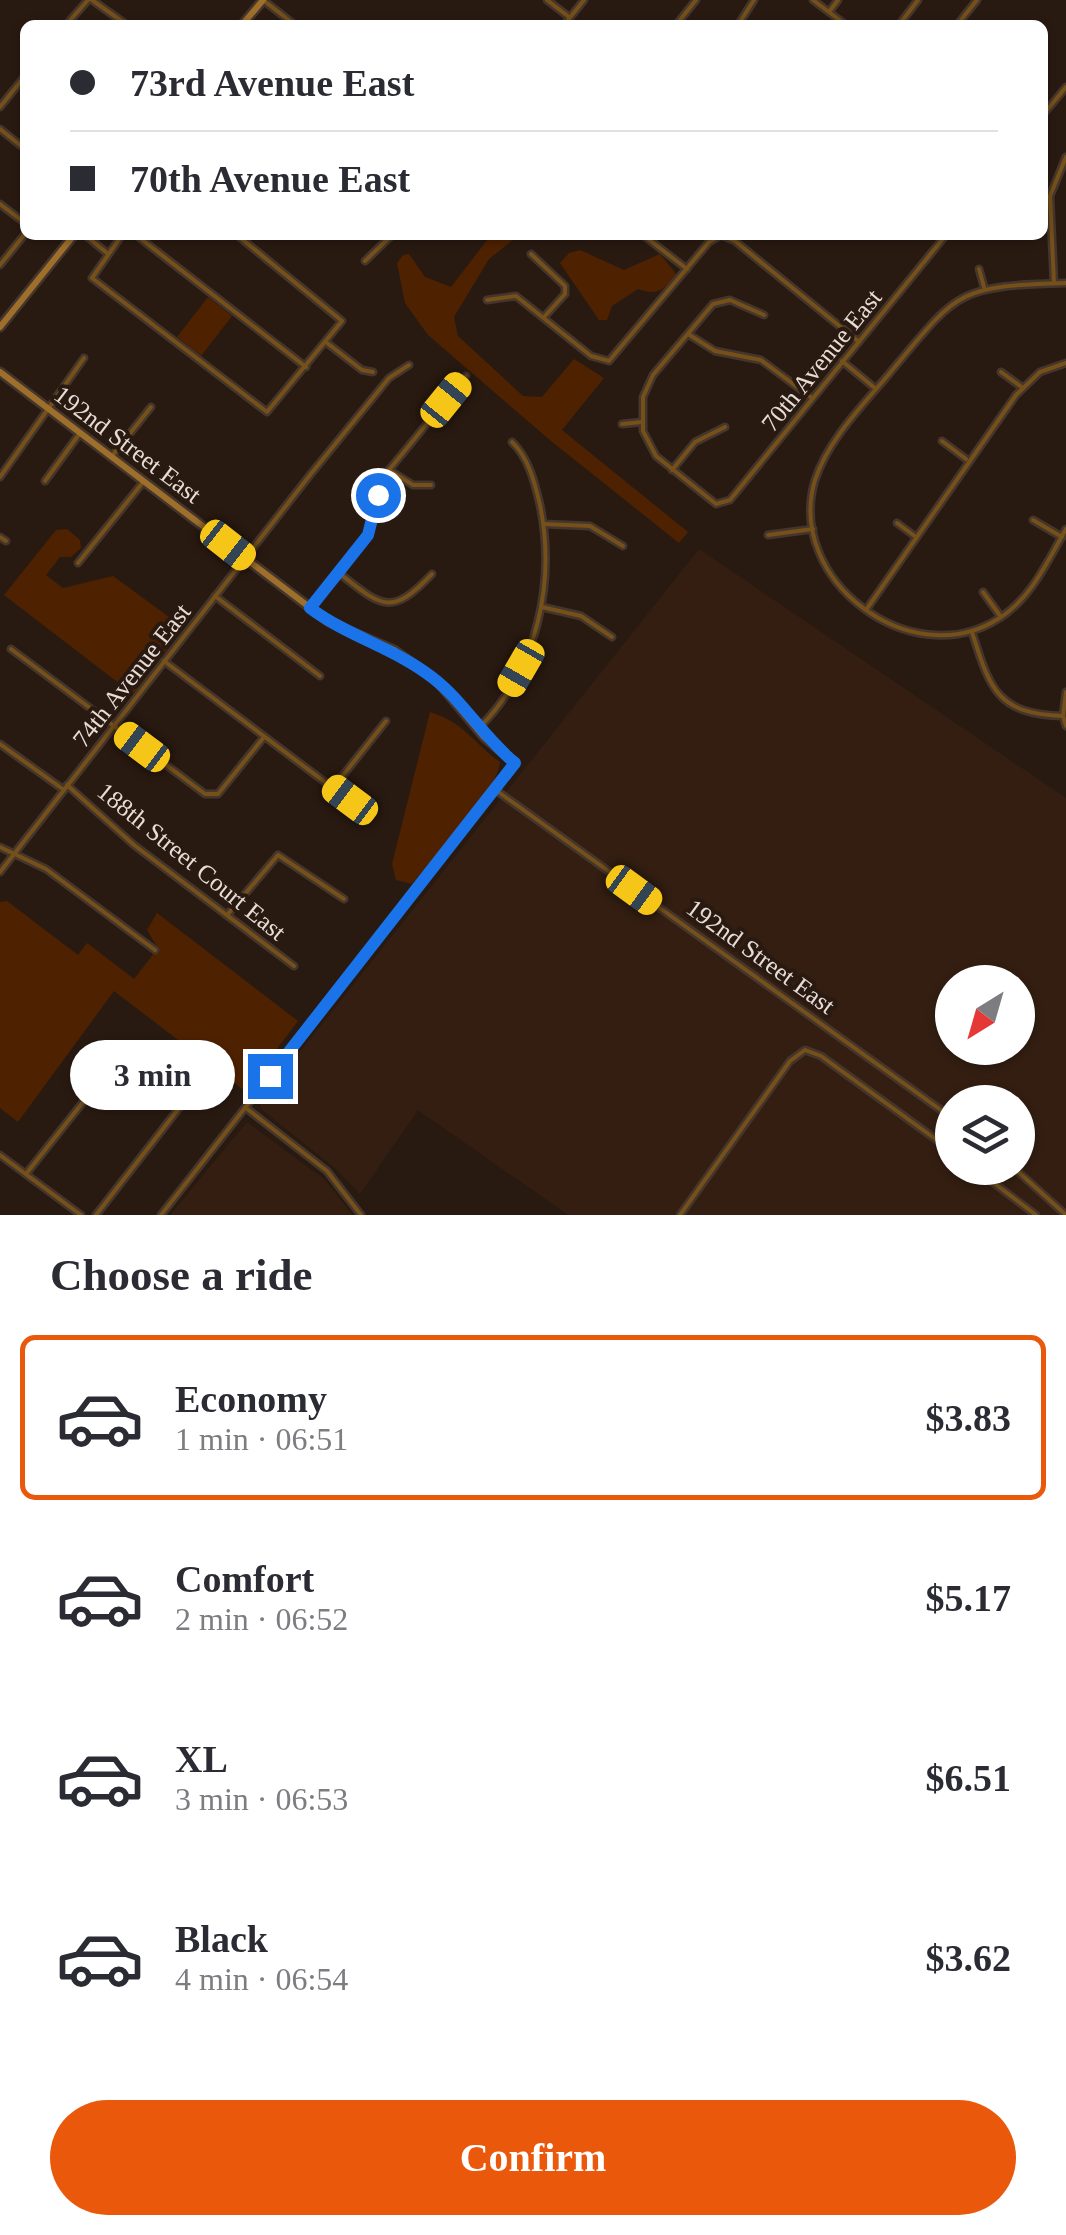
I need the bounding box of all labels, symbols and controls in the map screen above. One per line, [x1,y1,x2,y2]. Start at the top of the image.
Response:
text: 73rd Avenue East [130,62,414,104]
text: 70th Avenue East [130,158,410,200]
street label: 70th Avenue East [756,284,887,437]
car [415,367,477,433]
street label: 192nd Street East [49,381,206,508]
route start [356,473,401,518]
car [195,515,261,575]
street label: 74th Avenue East [67,598,196,752]
car [493,635,549,701]
car [109,717,175,777]
car [317,770,383,830]
street label: 188th Street Court East [92,777,291,946]
car [601,860,667,920]
street label: 192nd Street East [681,894,840,1019]
north arrow [935,965,1035,1065]
map controls [935,965,1035,1185]
callout: 3 min [70,1041,235,1111]
route end [248,1054,293,1099]
text: 3 min [114,1057,191,1093]
button: layers [935,1085,1035,1185]
text: Choose a ride [50,1250,313,1300]
icon: car [55,1373,145,1463]
text: Economy [175,1378,327,1420]
text: $3.83 [926,1397,1011,1439]
text: 1 min · 06:51 [175,1421,348,1457]
icon: car [55,1553,145,1643]
text: Comfort [175,1558,314,1600]
text: $5.17 [926,1577,1011,1619]
text: 2 min · 06:52 [175,1601,348,1637]
icon: car [55,1733,145,1823]
text: XL [175,1738,228,1780]
text: $6.51 [926,1757,1011,1799]
text: 3 min · 06:53 [175,1781,348,1817]
icon: car [55,1913,145,2003]
text: Black [175,1918,268,1960]
text: $3.62 [926,1937,1011,1979]
text: 4 min · 06:54 [175,1961,348,1997]
button: Confirm [50,2100,1016,2215]

